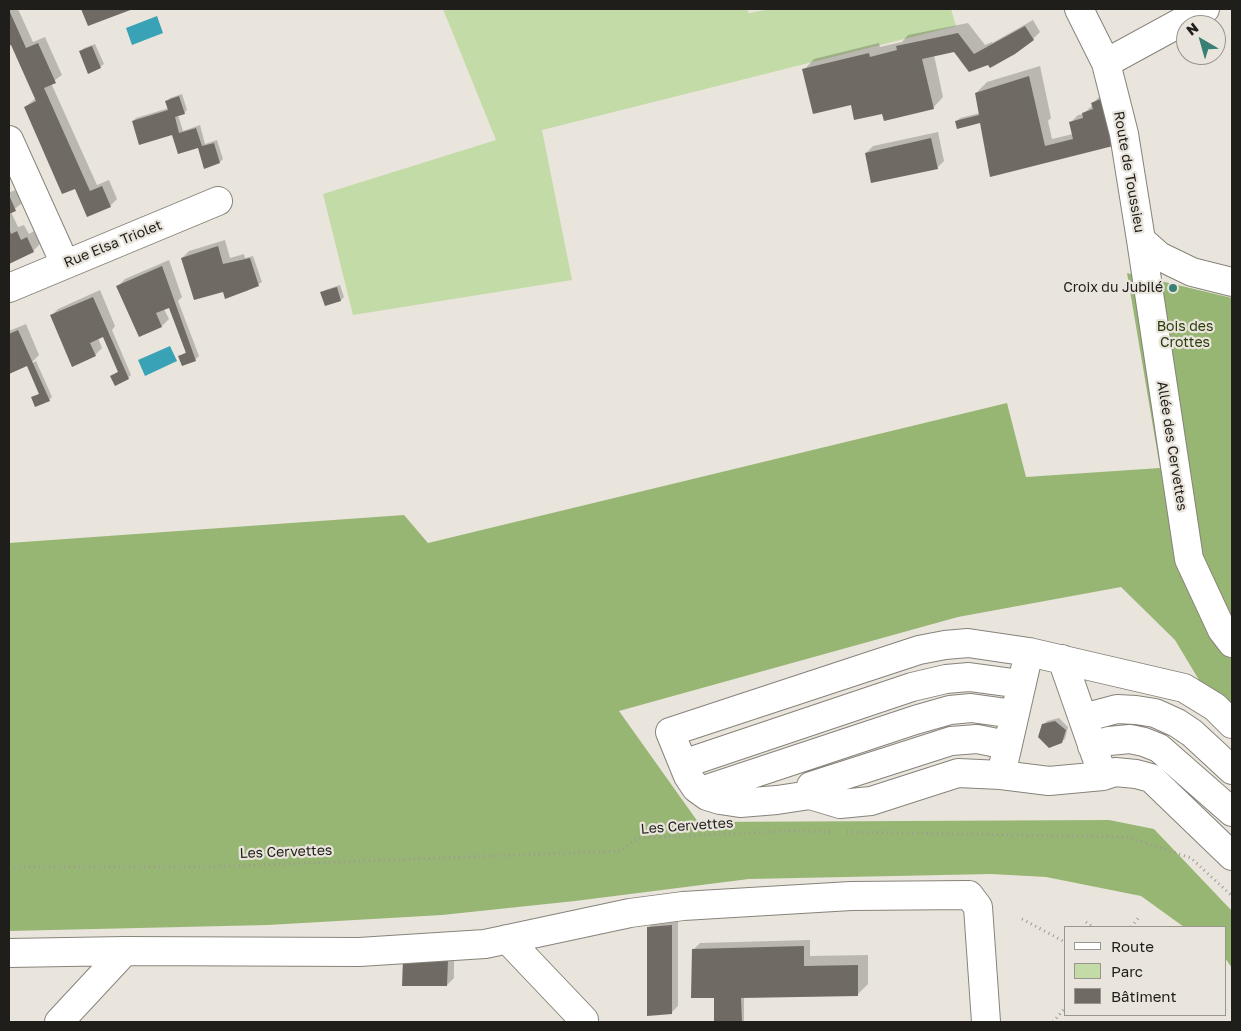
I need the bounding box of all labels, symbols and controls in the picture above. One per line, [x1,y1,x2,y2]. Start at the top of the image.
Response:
north arrow [1176,15,1226,65]
text: N [1183,19,1201,39]
street label: Route de Toussieu [1110,110,1148,234]
street label: Rue Elsa Triolet [62,217,164,271]
place label: Croix du Jubilé [1063,280,1163,296]
marker: Croix du Jubilé [1167,282,1179,294]
park label: Bois des Crottes [1157,319,1213,352]
street label: Allée des Cervettes [1153,380,1191,512]
street label: Les Cervettes [640,814,734,838]
street label: Les Cervettes [239,842,333,862]
legend [1064,926,1226,1016]
text: Route [1111,937,1154,955]
text: Parc [1111,962,1143,980]
text: Bâtiment [1111,987,1176,1005]

